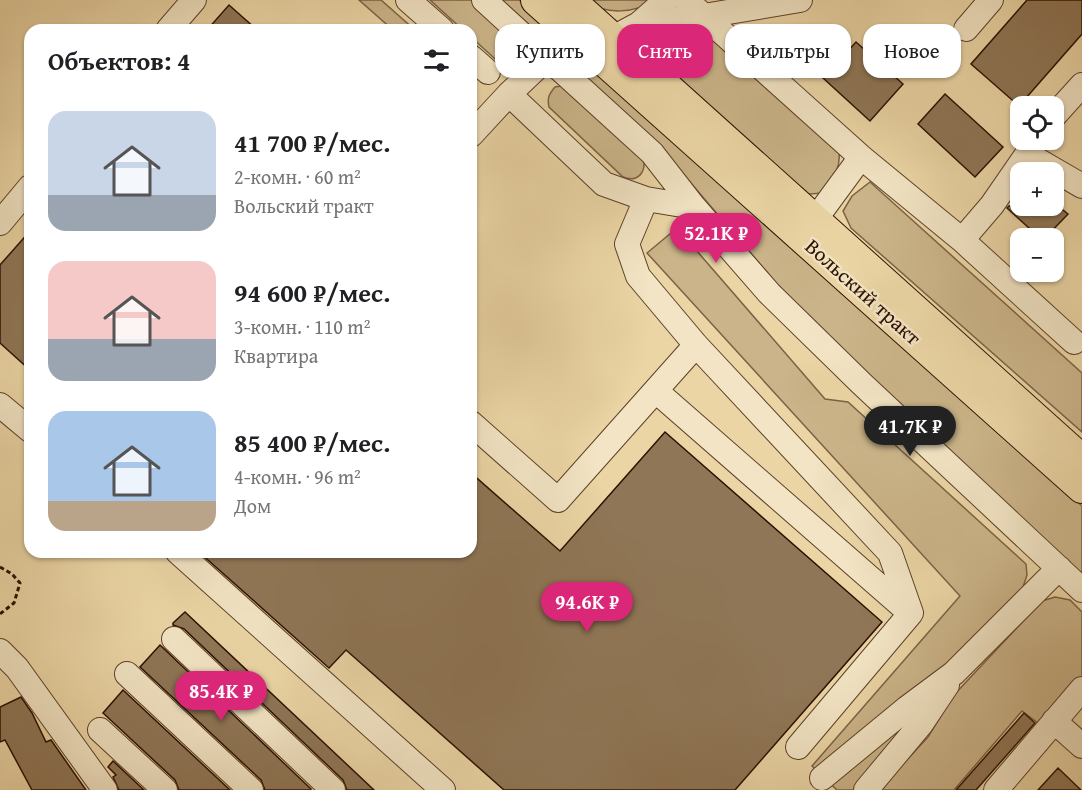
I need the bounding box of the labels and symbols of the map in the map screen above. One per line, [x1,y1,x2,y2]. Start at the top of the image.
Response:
pin: 52.1K ₽ [661,213,771,264]
street label: Вольский тракт [798,231,928,352]
pin: 41.7K ₽ [855,406,965,457]
pin: 94.6K ₽ [532,582,642,633]
pin: 85.4K ₽ [166,671,276,722]

